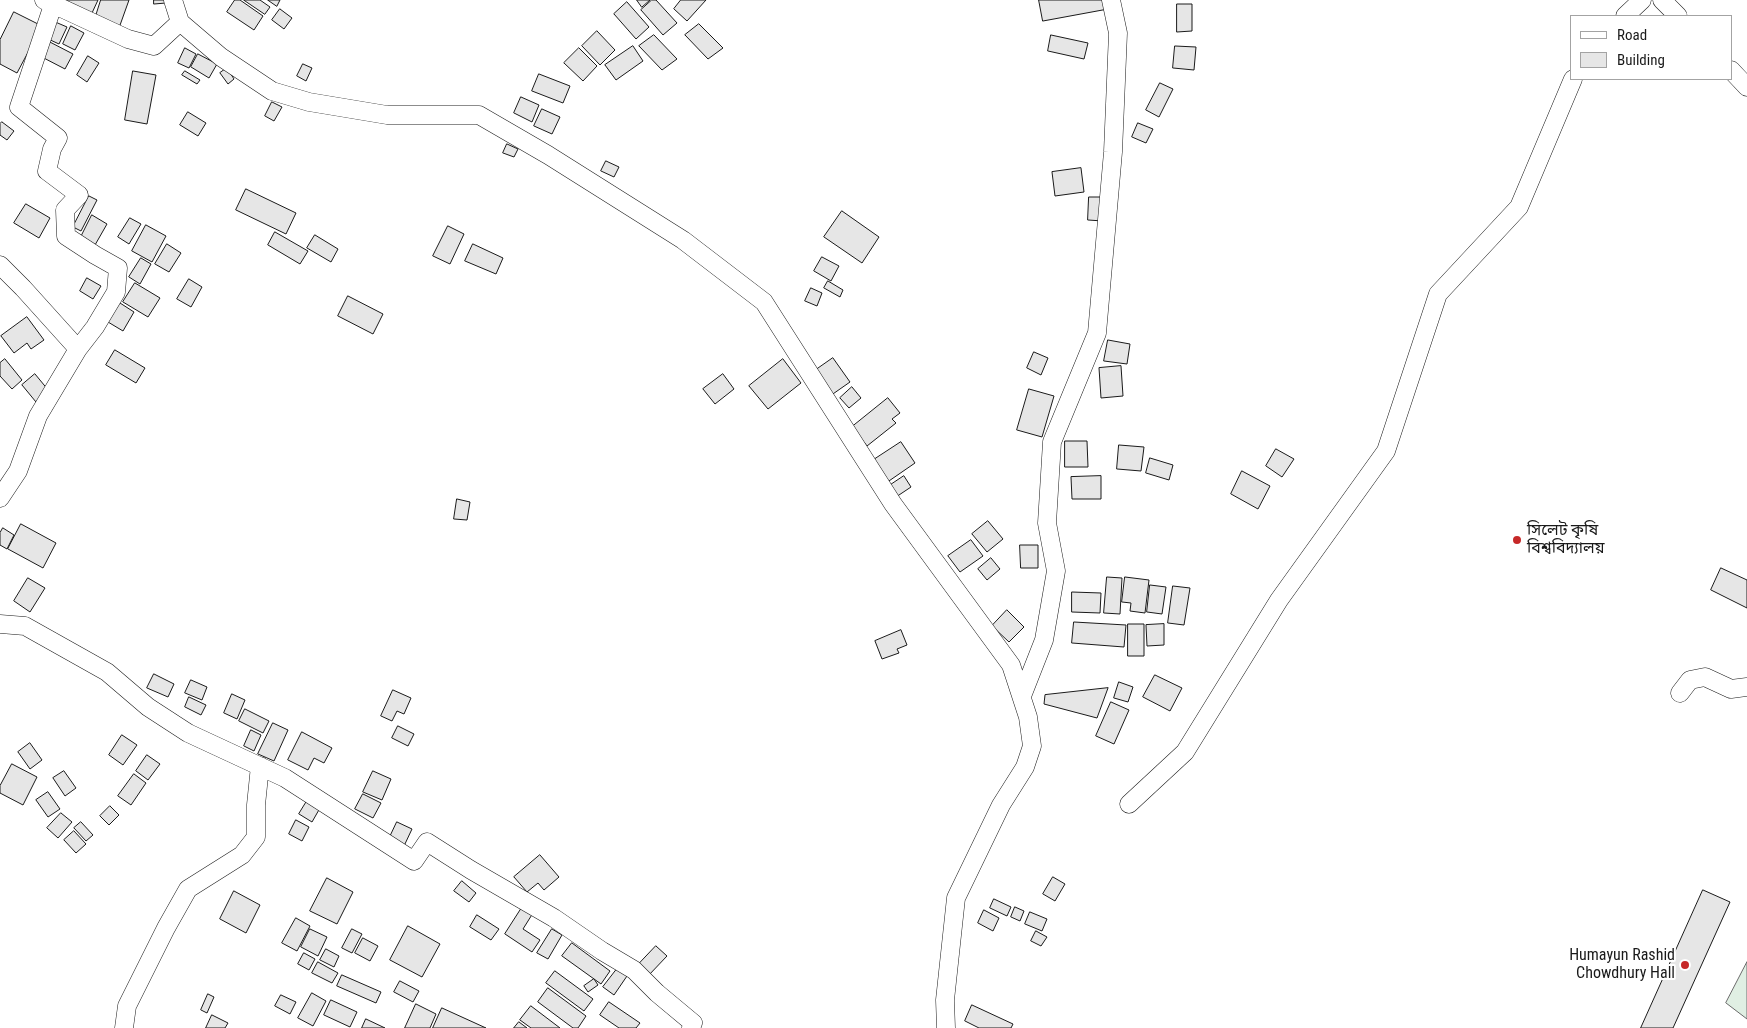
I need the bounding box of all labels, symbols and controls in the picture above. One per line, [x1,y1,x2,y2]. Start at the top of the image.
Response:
legend [1570,15,1732,80]
text: Road [1617,26,1647,44]
text: Building [1617,51,1665,69]
place label: সিলেট কৃষি বিশ্ববিদ্যালয় [1527,521,1605,559]
marker: সিলেট কৃষি বিশ্ববিদ্যালয় [1511,534,1523,546]
place label: Humayun Rashid Chowdhury Hall [1569,946,1675,984]
marker: Humayun Rashid Chowdhury Hall [1679,959,1691,971]

